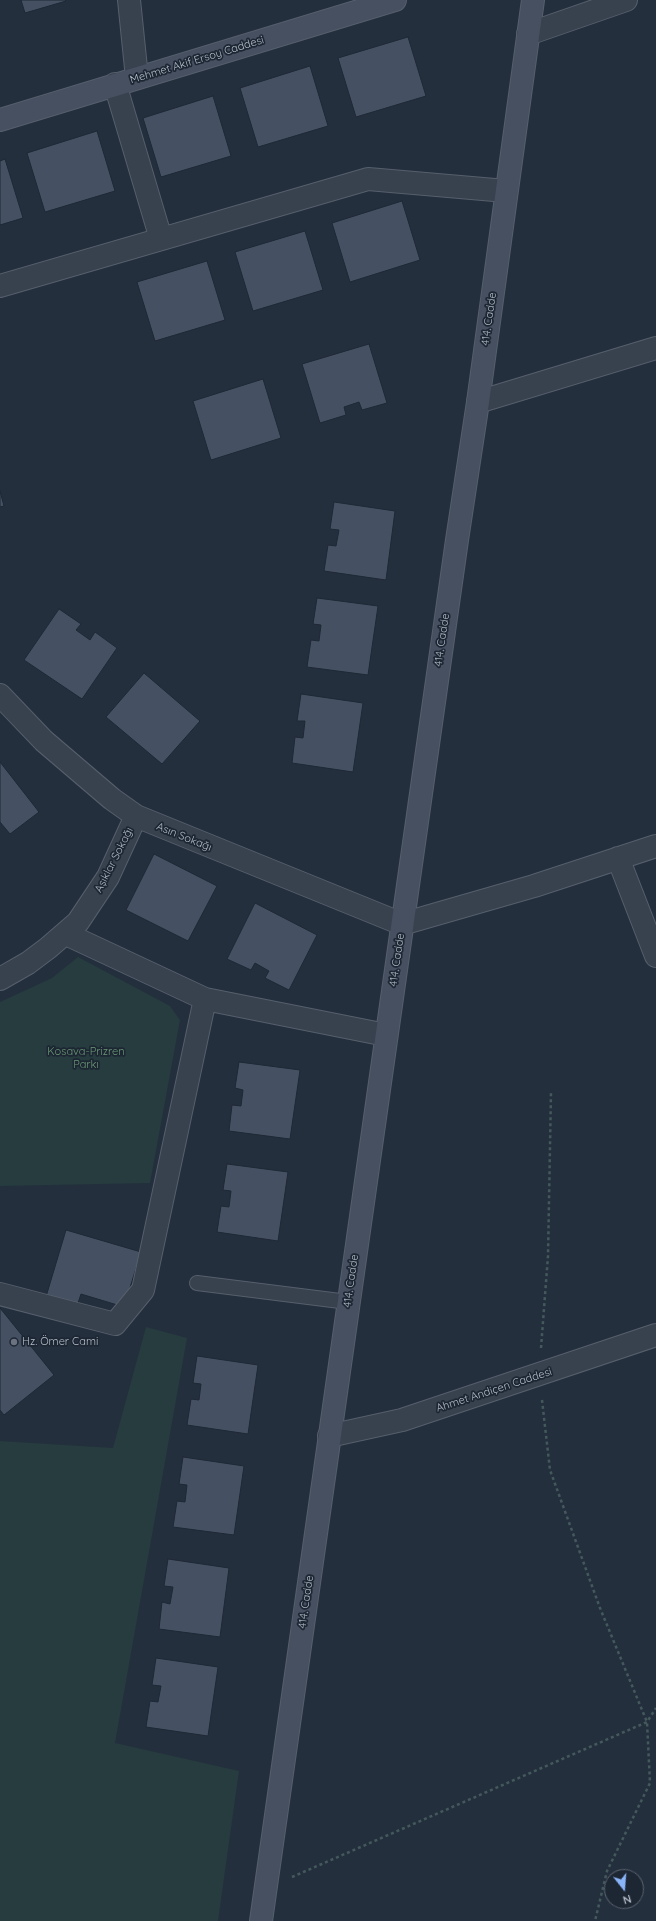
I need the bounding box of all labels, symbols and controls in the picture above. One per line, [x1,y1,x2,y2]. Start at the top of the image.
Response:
street label: Mehmet Akif Ersoy Caddesi [128,33,266,87]
street label: 414. Cadde [479,291,499,347]
street label: 414. Cadde [432,612,452,668]
street label: Asın Sokağı [154,820,214,854]
street label: Aşıklar Sokağı [92,825,136,895]
street label: 414. Cadde [387,932,407,988]
park label: Kosava-Prizren Parkı [47,1045,125,1071]
street label: 414. Cadde [341,1253,361,1309]
place label: Hz. Ömer Cami [22,1335,98,1349]
marker: Hz. Ömer Cami [9,1337,19,1347]
street label: Ahmet Andiçen Caddesi [434,1365,554,1415]
street label: 414. Cadde [296,1574,316,1630]
north arrow [604,1869,644,1909]
text: N [621,1892,633,1907]

